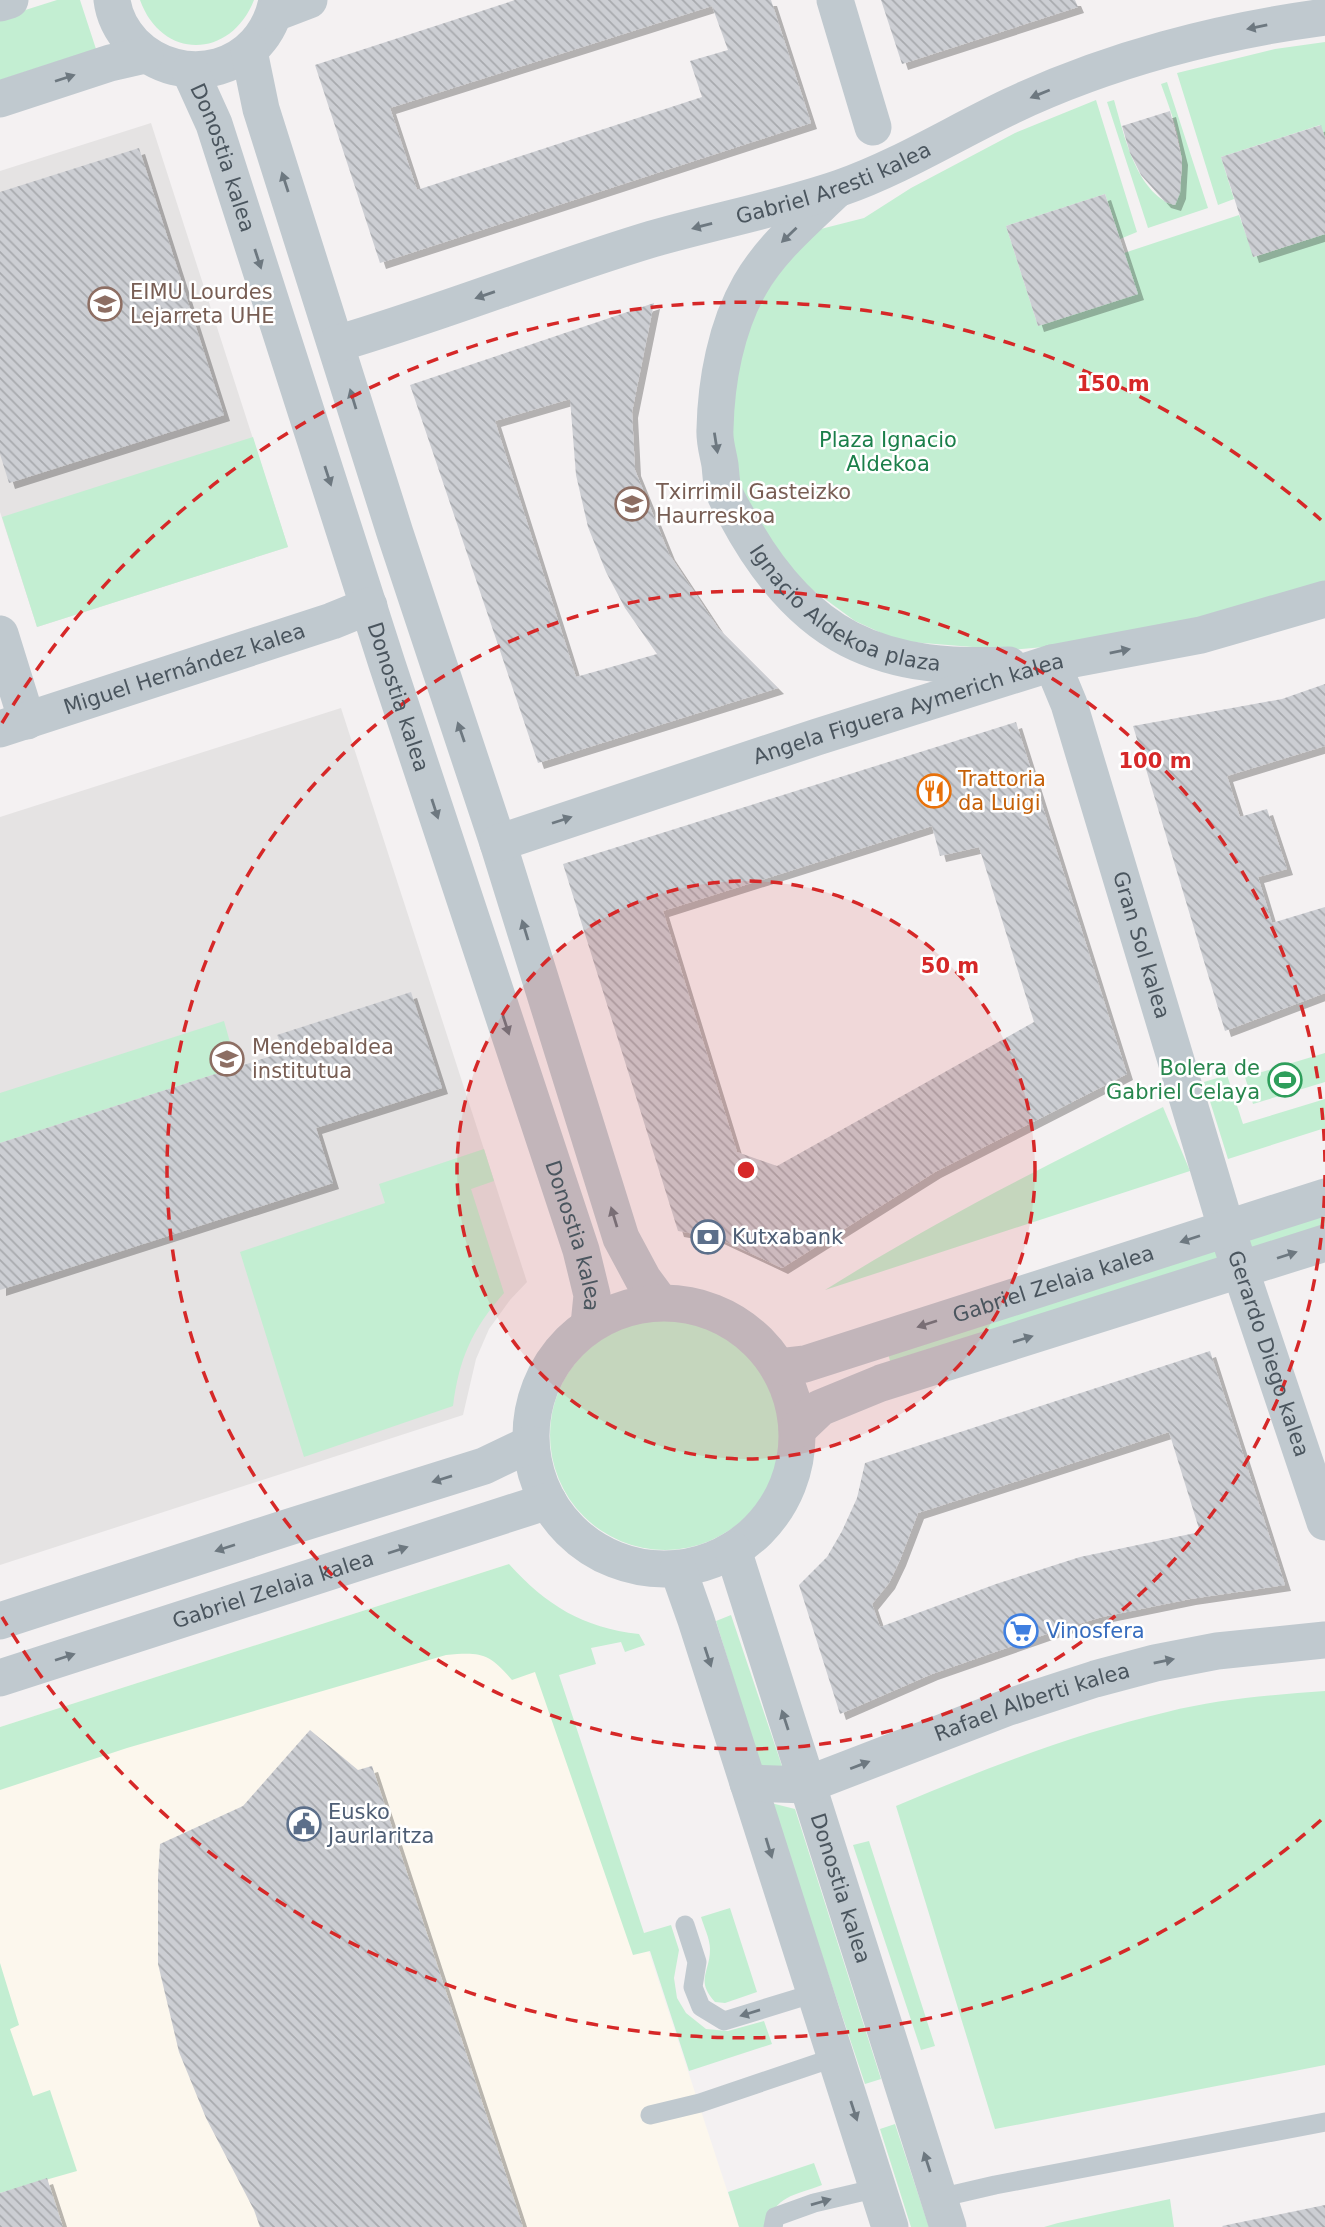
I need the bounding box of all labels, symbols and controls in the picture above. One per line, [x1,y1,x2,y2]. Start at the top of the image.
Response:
one-way arrow [1246,22,1268,33]
one-way arrow [55,72,76,83]
street label: Donostia kalea [185,80,260,235]
one-way arrow [1030,88,1051,99]
street label: Gabriel Aresti kalea [733,137,935,229]
one-way arrow [279,171,289,192]
one-way arrow [691,221,712,231]
one-way arrow [781,227,798,244]
one-way arrow [253,249,264,270]
place label: EIMU Lourdes Lejarreta UHE [130,280,275,328]
school or university icon: EIMU Lourdes Lejarreta UHE [86,285,124,323]
one-way arrow [475,290,496,301]
text: 150 m [1076,372,1150,396]
one-way arrow [348,388,358,409]
park label: Plaza Ignacio Aldekoa [819,428,957,476]
one-way arrow [711,432,722,454]
one-way arrow [323,465,334,486]
place label: Txirrimil Gasteizko Haurreskoa [655,480,851,528]
school or university icon: Txirrimil Gasteizko Haurreskoa [613,485,651,523]
street label: Ignacio Aldekoa plaza [745,540,942,676]
street label: Miguel Hernández kalea [61,618,308,720]
street label: Donostia kalea [362,619,434,775]
one-way arrow [1109,645,1131,656]
street label: Angela Figuera Aymerich kalea [750,649,1066,769]
one-way arrow [455,721,466,742]
text: 100 m [1118,749,1192,773]
place label: Trattoria da Luigi [957,767,1046,815]
restaurant icon: Trattoria da Luigi [915,772,953,810]
one-way arrow [430,799,441,820]
one-way arrow [552,814,573,825]
street label: Gran Sol kalea [1108,868,1175,1022]
one-way arrow [519,919,530,940]
text: 50 m [921,954,979,978]
one-way arrow [501,1015,512,1036]
place label: Mendebaldea institutua [252,1035,394,1083]
school or university icon: Mendebaldea institutua [208,1040,246,1078]
place label: Bolera de Gabriel Celaya [1106,1056,1260,1104]
sports icon: Bolera de Gabriel Celaya [1266,1061,1304,1099]
street label: Donostia kalea [540,1157,604,1312]
centre of rings [734,1158,758,1182]
one-way arrow [608,1206,619,1227]
bank icon: Kutxabank [689,1218,727,1256]
place label: Kutxabank [732,1225,844,1249]
one-way arrow [1179,1234,1200,1245]
street label: Gabriel Zelaia kalea [950,1241,1157,1328]
street label: Gerardo Diego kalea [1223,1247,1314,1460]
one-way arrow [1277,1250,1298,1260]
one-way arrow [916,1319,937,1330]
one-way arrow [1013,1333,1034,1343]
one-way arrow [431,1474,452,1485]
one-way arrow [214,1543,235,1553]
one-way arrow [388,1544,409,1554]
street label: Gabriel Zelaia kalea [169,1546,377,1634]
supermarket icon: Vinosfera [1002,1612,1040,1650]
place label: Vinosfera [1046,1619,1145,1643]
one-way arrow [703,1647,714,1668]
one-way arrow [55,1652,76,1662]
one-way arrow [1153,1656,1175,1667]
street label: Rafael Alberti kalea [931,1658,1132,1746]
one-way arrow [780,1710,790,1731]
one-way arrow [849,1759,870,1770]
place label: Eusko Jaurlaritza [326,1800,434,1848]
public building icon: Eusko Jaurlaritza [285,1805,323,1843]
street label: Donostia kalea [805,1810,876,1966]
one-way arrow [764,1838,774,1859]
one-way arrow [739,2009,760,2019]
one-way arrow [849,2101,859,2122]
one-way arrow [922,2151,932,2172]
one-way arrow [810,2196,831,2206]

